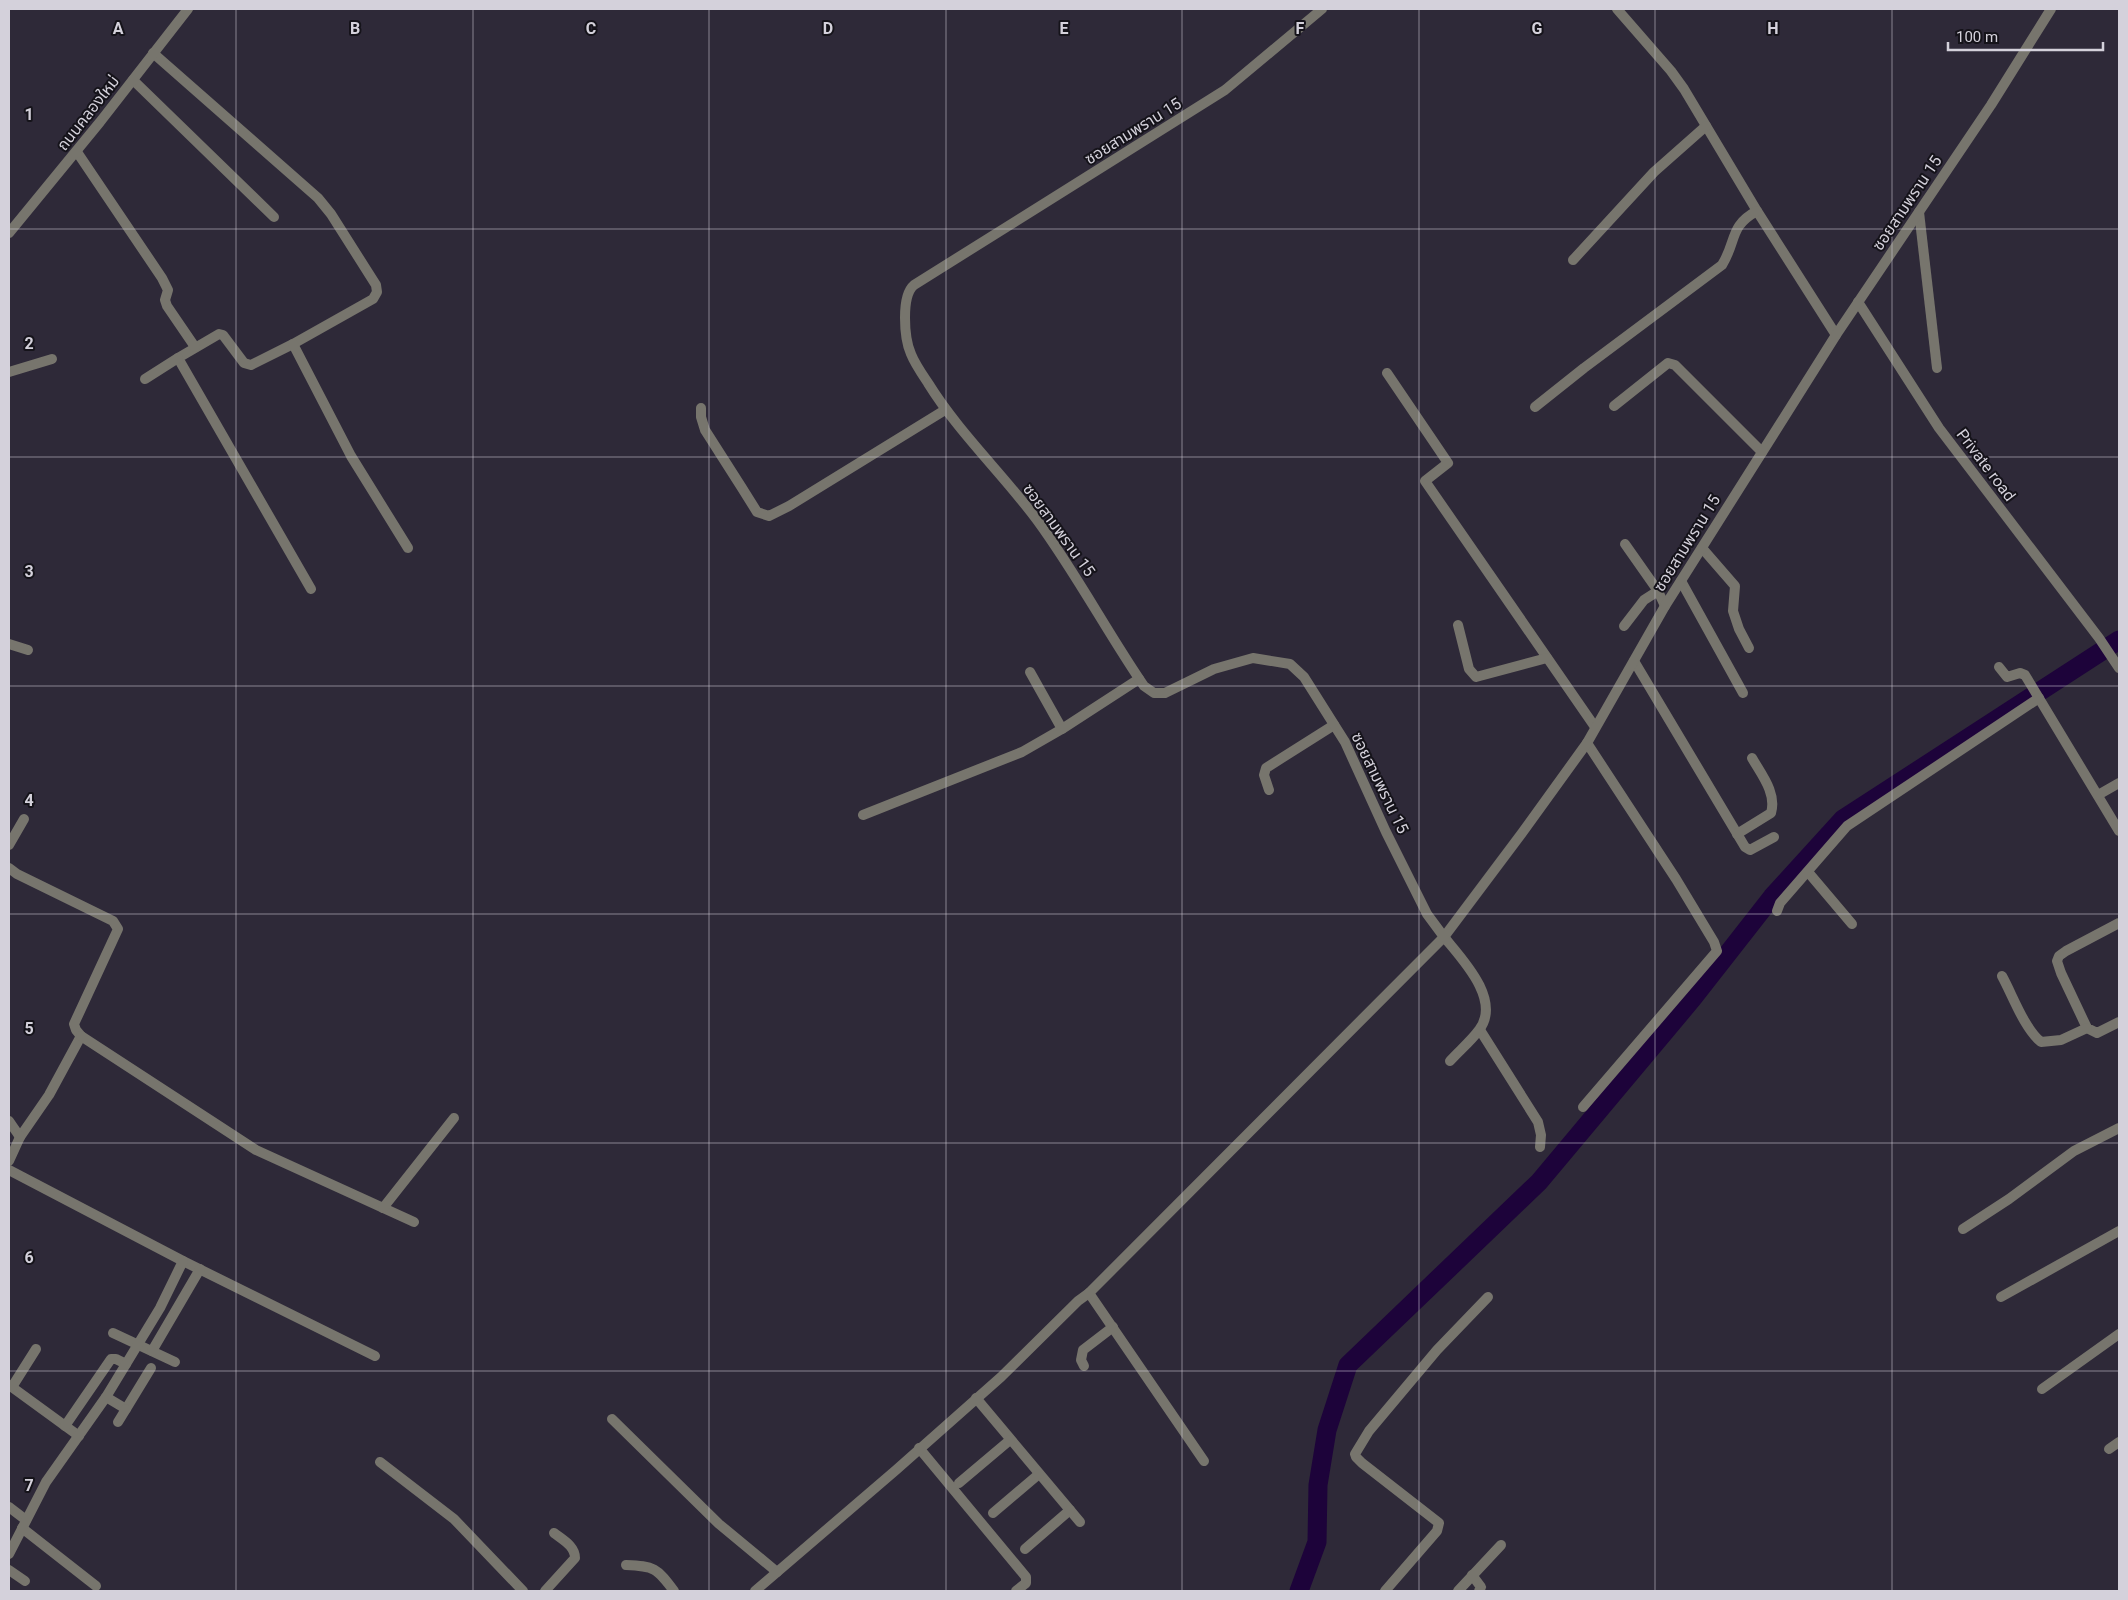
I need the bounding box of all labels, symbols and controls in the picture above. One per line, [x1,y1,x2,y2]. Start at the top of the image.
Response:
text: A [113,19,124,38]
text: B [350,19,360,38]
text: C [586,19,596,38]
text: D [823,19,833,38]
text: E [1060,19,1069,38]
text: F [1296,19,1305,38]
text: G [1532,19,1543,38]
text: H [1767,19,1779,38]
scale bar [1948,20,2103,52]
text: 100 m [1956,28,1998,46]
street label: ถนนคลองใหม่ [53,72,123,154]
street label: ซอยสามพราน 15 [1081,94,1185,168]
text: 1 [24,105,34,124]
street label: ซอยสามพราน 15 [1868,152,1946,254]
text: 2 [24,334,34,353]
street label: Private road [1953,425,2019,505]
street label: ซอยสามพราน 15 [1019,480,1099,580]
street label: ซอยสามพราน 15 [1650,491,1724,595]
text: 3 [24,562,34,581]
street label: ซอยสามพราน 15 [1347,729,1413,837]
text: 4 [24,791,34,810]
text: 5 [24,1019,34,1038]
text: 6 [24,1248,34,1267]
text: 7 [24,1476,34,1495]

